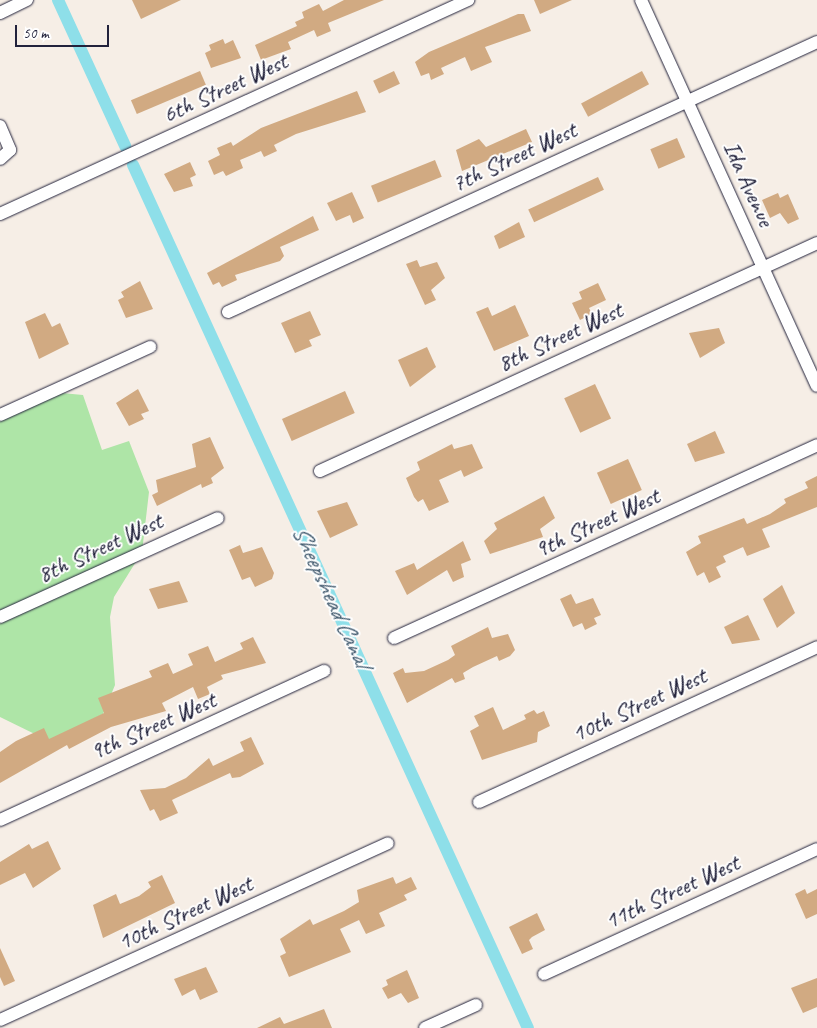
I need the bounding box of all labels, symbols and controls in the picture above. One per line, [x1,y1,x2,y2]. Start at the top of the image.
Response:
scale bar [18,15,111,47]
text: 50 m [23,24,49,43]
street label: 6th Street West [158,46,292,130]
street label: 7th Street West [447,115,581,199]
street label: Ida Avenue [716,137,780,231]
street label: 8th Street West [493,295,627,379]
street label: 9th Street West [530,481,664,565]
street label: 8th Street West [33,506,167,590]
water label: Sheepshead Canal [285,520,377,672]
street label: 10th Street West [567,661,711,749]
street label: 9th Street West [85,685,221,767]
street label: 11th Street West [600,848,744,936]
street label: 10th Street West [113,869,257,957]

